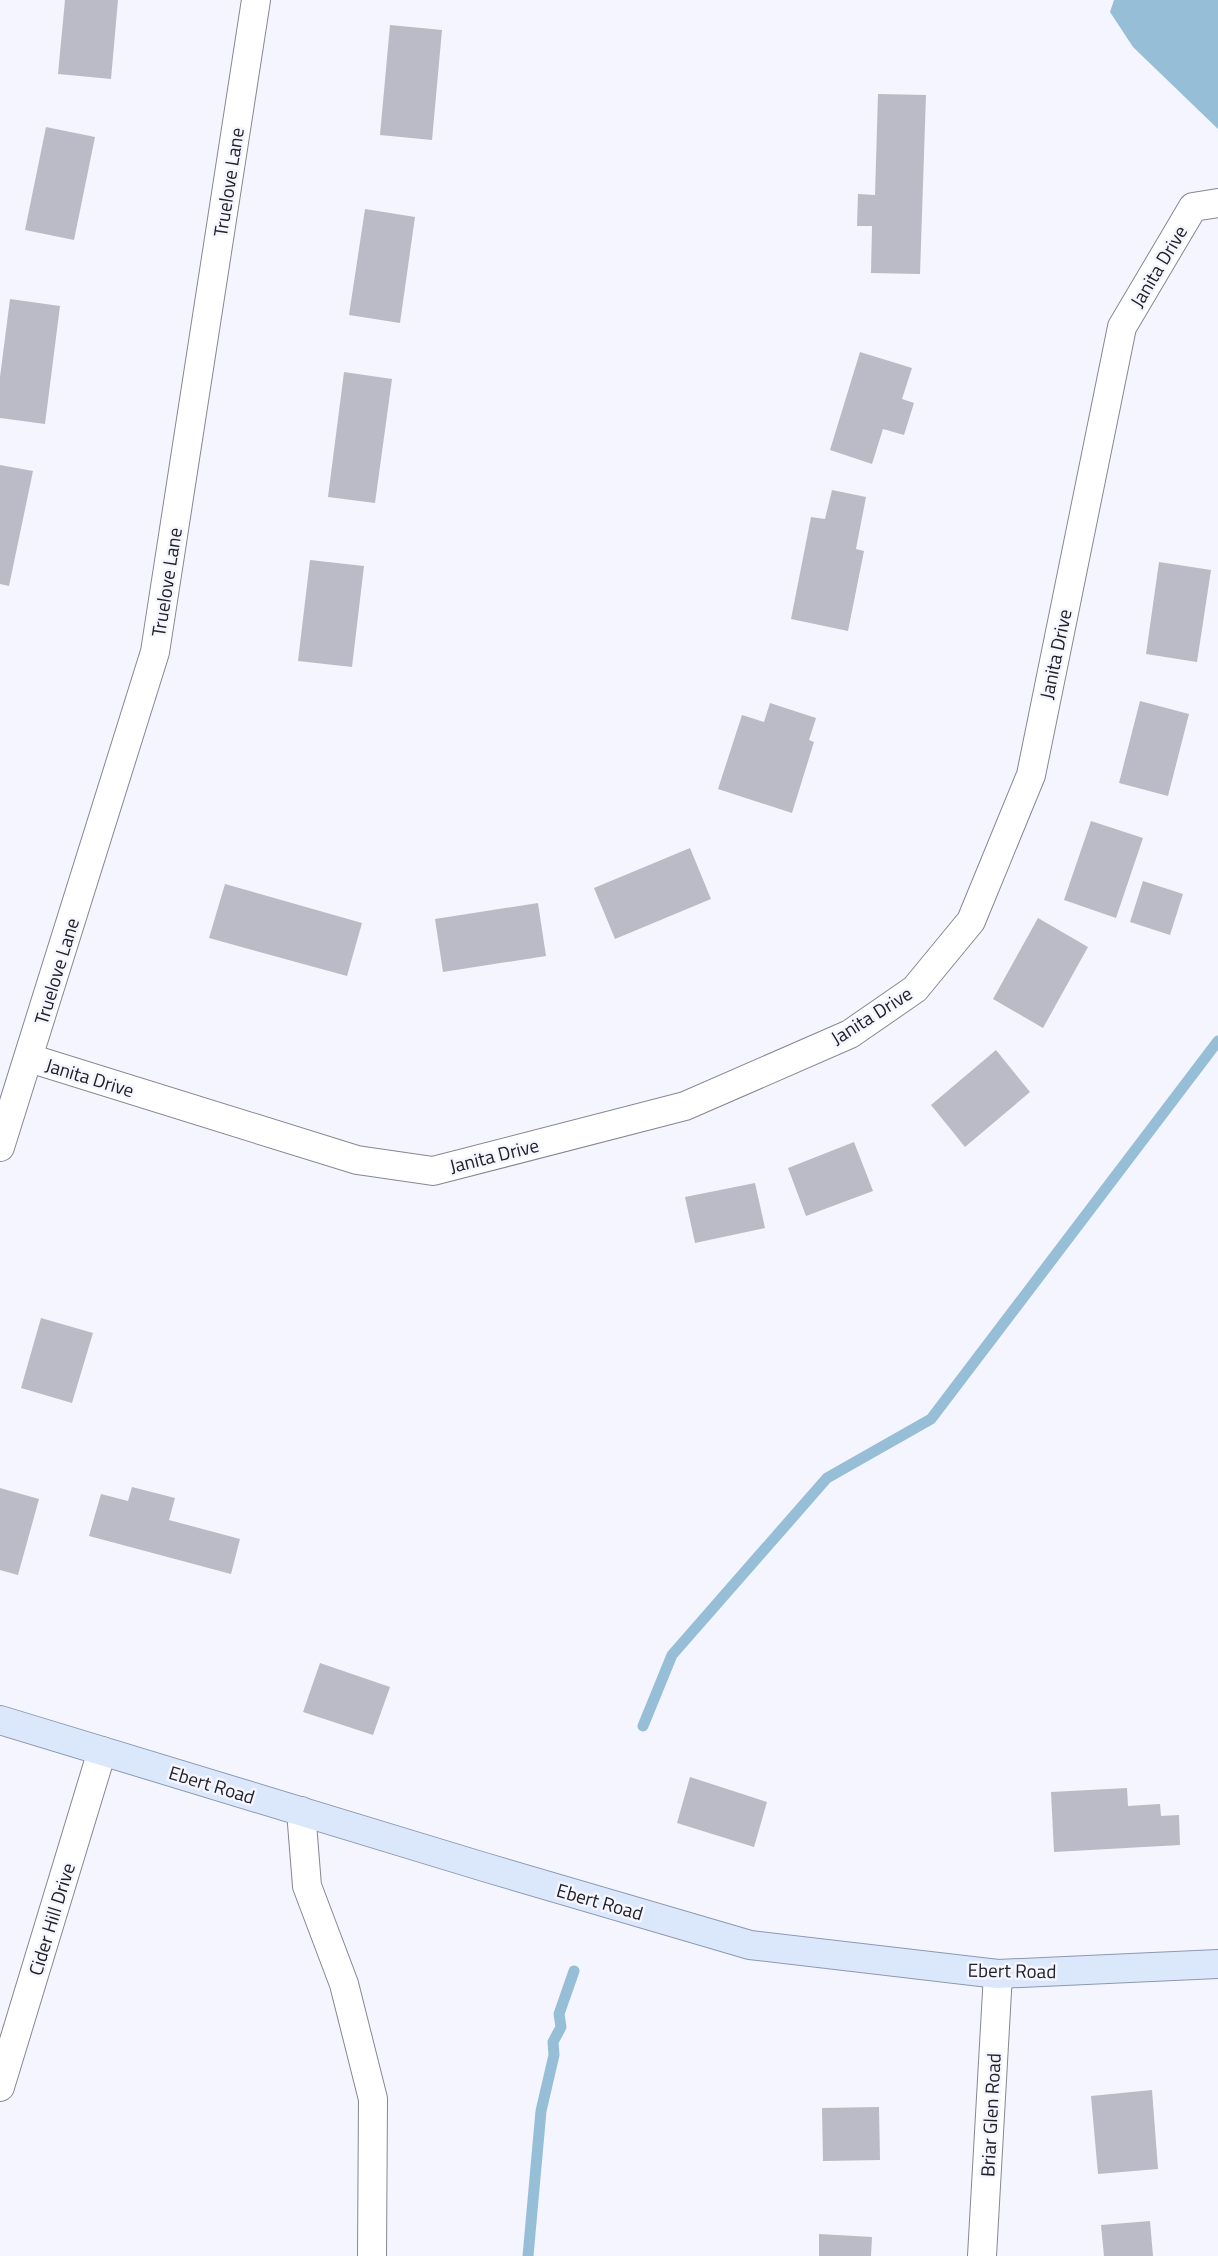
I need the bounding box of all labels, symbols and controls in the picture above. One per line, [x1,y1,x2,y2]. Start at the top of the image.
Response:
street label: Truelove Lane [205,125,251,239]
street label: Janita Drive [1122,219,1194,313]
street label: Truelove Lane [143,525,189,639]
street label: Janita Drive [1031,606,1079,702]
street label: Truelove Lane [26,914,86,1028]
street label: Janita Drive [825,979,917,1051]
street label: Janita Drive [42,1050,138,1104]
street label: Janita Drive [446,1130,542,1180]
street label: Ebert Road [165,1757,259,1811]
street label: Cider Hill Drive [20,1859,82,1979]
street label: Ebert Road [553,1875,647,1927]
street label: Ebert Road [967,1955,1057,1985]
street label: Briar Glen Road [972,2052,1008,2178]

